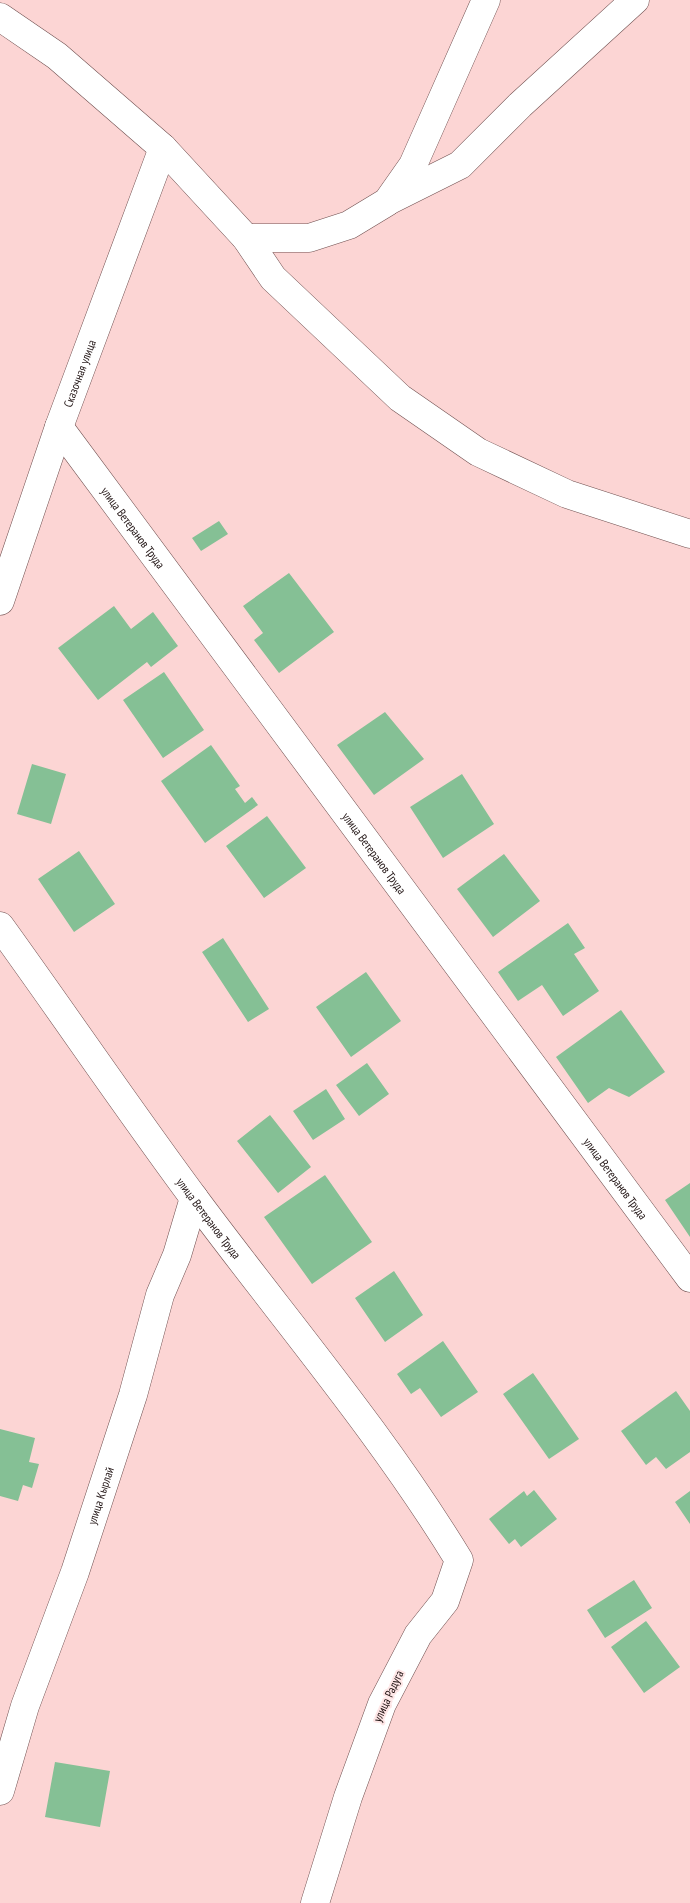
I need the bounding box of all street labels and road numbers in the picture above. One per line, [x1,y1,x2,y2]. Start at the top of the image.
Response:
street label: Сказочная улица [60,337,98,409]
street label: улица Ветеранов Труда [98,484,169,571]
street label: улица Ветеранов Труда [339,809,410,897]
street label: улица Ветеранов Труда [581,1134,651,1222]
street label: улица Ветеранов Труда [174,1174,245,1262]
street label: улица Кырлай [84,1465,116,1526]
street label: улица Радуга [370,1668,407,1724]

